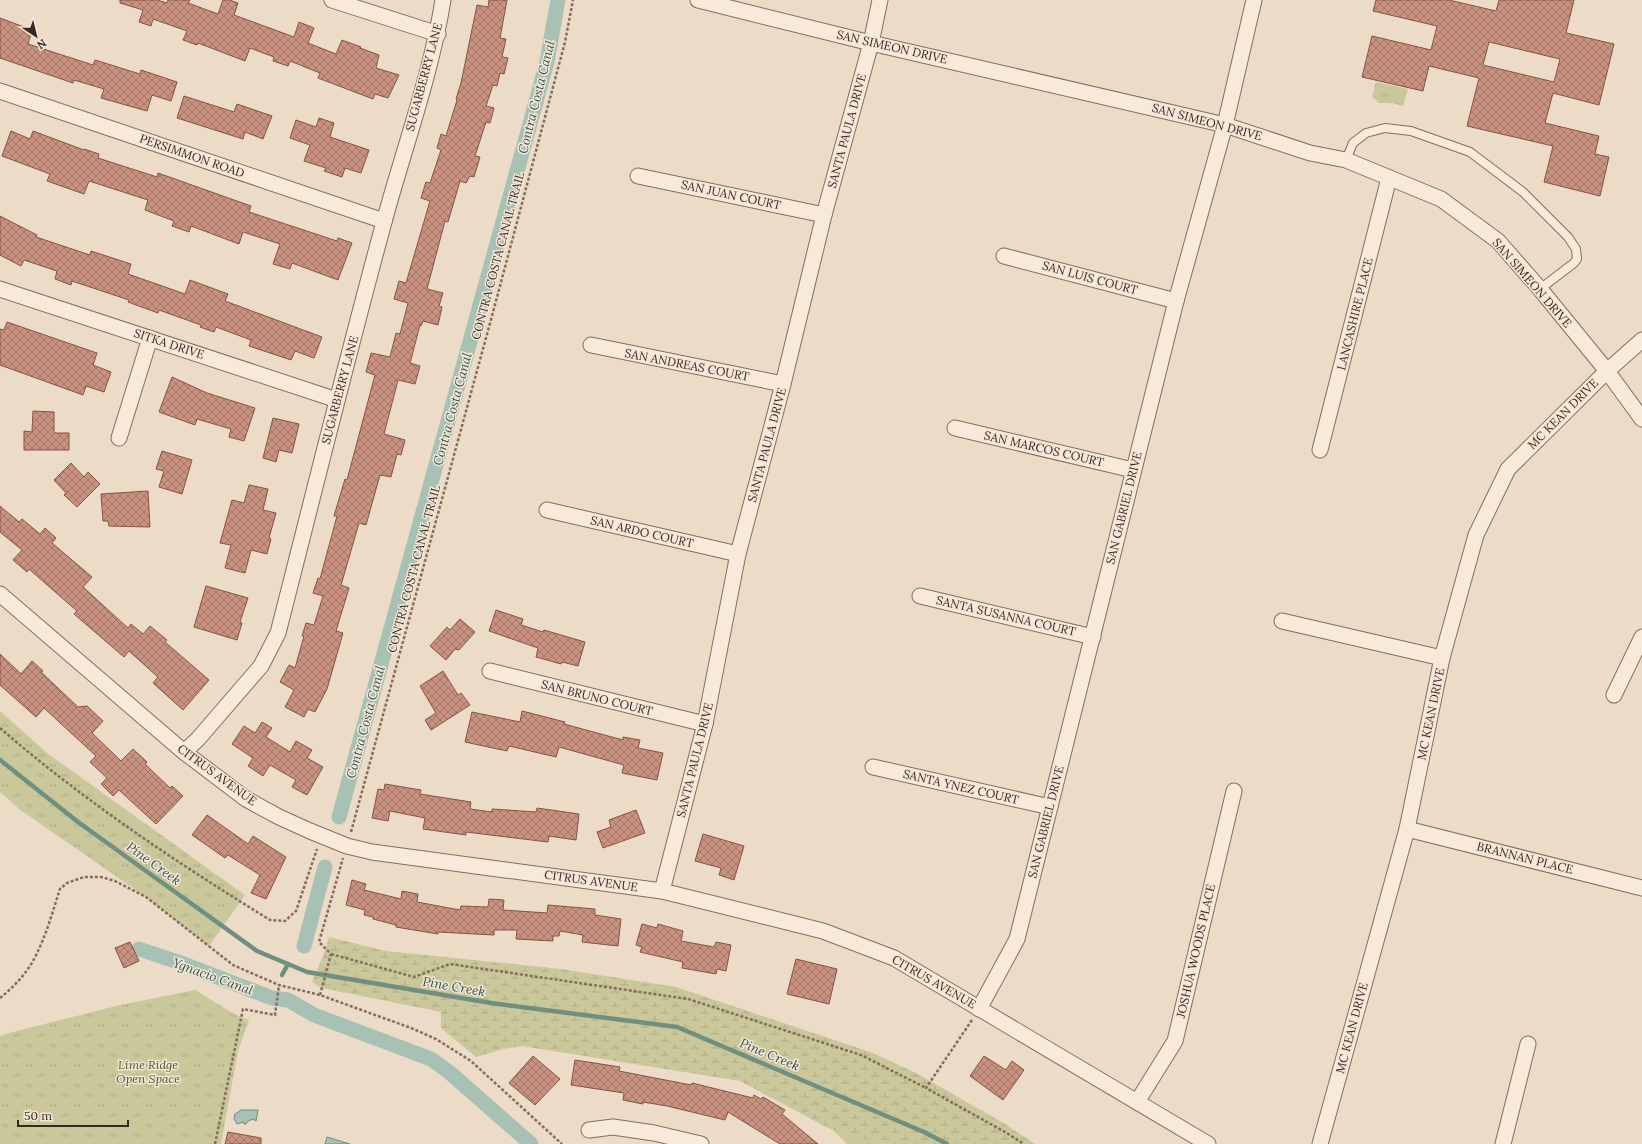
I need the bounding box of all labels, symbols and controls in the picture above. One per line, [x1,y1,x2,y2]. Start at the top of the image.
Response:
north arrow [16,16,56,56]
street label: SUGARBERRY LANE [402,21,445,133]
street label: SAN SIMEON DRIVE [835,26,949,67]
text: N [34,36,49,53]
water label: Contra Costa Canal [514,38,559,155]
street label: SANTA PAULA DRIVE [824,72,869,190]
street label: SAN SIMEON DRIVE [1150,100,1264,143]
street label: PERSIMMON ROAD [138,131,247,181]
street label: CONTRA COSTA CANAL TRAIL [468,170,527,341]
street label: SAN JUAN COURT [680,177,783,212]
street label: SAN SIMEON DRIVE [1490,235,1575,330]
street label: LANCASHIRE PLACE [1333,256,1376,372]
street label: SAN LUIS COURT [1041,258,1140,298]
street label: SITKA DRIVE [132,325,206,362]
street label: SUGARBERRY LANE [318,334,361,446]
street label: SAN ANDREAS COURT [623,345,751,384]
water label: Contra Costa Canal [429,351,476,467]
street label: MC KEAN DRIVE [1524,375,1601,452]
street label: SANTA PAULA DRIVE [744,386,789,504]
street label: SAN MARCOS COURT [983,427,1106,470]
street label: SAN GABRIEL DRIVE [1102,450,1145,566]
street label: CONTRA COSTA CANAL TRAIL [384,483,443,654]
street label: SAN ARDO COURT [589,512,695,551]
street label: SANTA SUSANNA COURT [935,592,1078,639]
water label: Contra Costa Canal [342,664,389,780]
street label: MC KEAN DRIVE [1413,667,1448,761]
street label: SAN BRUNO COURT [540,676,655,719]
street label: SANTA PAULA DRIVE [673,701,716,819]
street label: CITRUS AVENUE [175,741,260,808]
street label: SAN GABRIEL DRIVE [1024,764,1067,880]
street label: SANTA YNEZ COURT [902,766,1021,807]
water label: Pine Creek [123,838,185,889]
street label: BRANNAN PLACE [1475,838,1575,877]
street label: CITRUS AVENUE [543,867,639,895]
street label: JOSHUA WOODS PLACE [1173,883,1218,1020]
street label: CITRUS AVENUE [890,951,979,1012]
water label: Ygnacio Canal [170,954,256,999]
water label: Pine Creek [421,973,487,1000]
street label: MC KEAN DRIVE [1332,981,1371,1075]
water label: Pine Creek [737,1034,803,1075]
park label: Lime Ridge Open Space [116,1057,180,1086]
scale bar [18,1102,128,1128]
text: 50 m [24,1108,52,1123]

